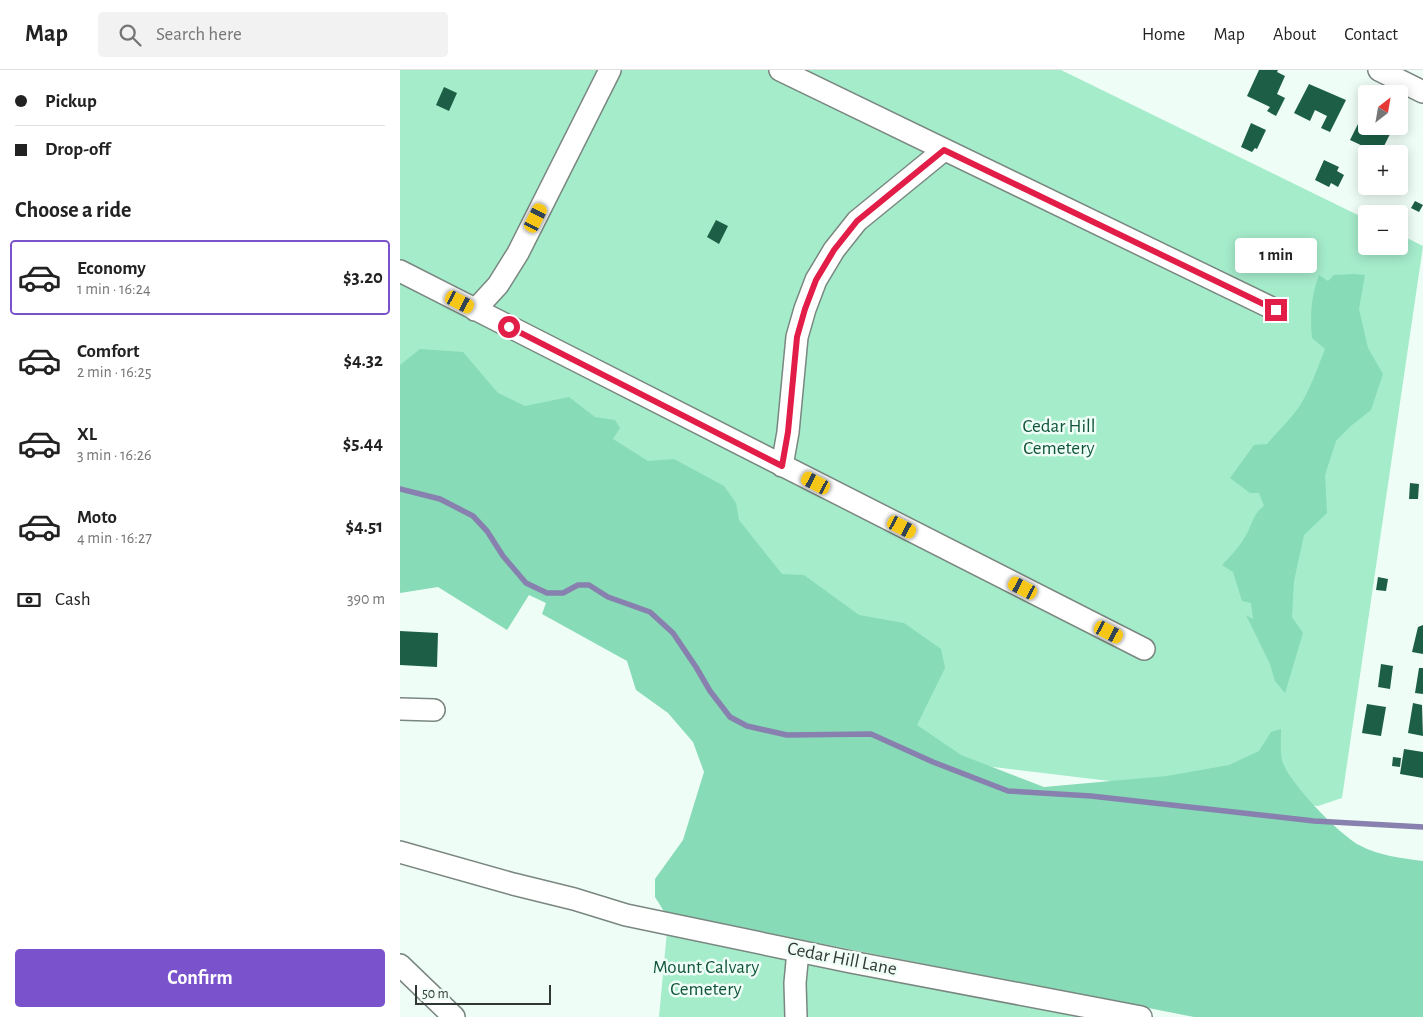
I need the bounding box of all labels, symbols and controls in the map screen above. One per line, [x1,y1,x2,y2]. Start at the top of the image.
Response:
search box [98,12,448,57]
icon: search [116,21,144,49]
text: Map [25,22,68,46]
text: Search here [156,25,242,44]
text: Home [1142,26,1185,44]
text: Map [1213,26,1245,44]
text: About [1273,26,1316,44]
text: Contact [1344,26,1398,44]
north arrow [1358,85,1408,135]
map controls [1358,85,1408,255]
text: Pickup [45,92,97,111]
text: Drop-off [45,140,110,159]
button: + [1358,145,1408,195]
text: Choose a ride [15,199,131,221]
car [522,201,549,235]
button: − [1358,205,1408,255]
callout: 1 min [1235,238,1317,272]
text: 1 min [1259,247,1293,263]
icon: car [17,255,62,300]
text: Economy [77,259,146,278]
text: $3.20 [343,268,383,287]
text: 1 min · 16:24 [77,281,151,297]
car [443,289,476,315]
route end [1265,299,1287,321]
route start [498,316,520,338]
icon: car [17,338,62,383]
text: Comfort [77,342,139,361]
text: $4.32 [343,351,383,370]
text: 2 min · 16:25 [77,364,151,380]
park label: Cedar Hill Cemetery [1023,417,1095,458]
icon: car [17,421,62,466]
text: XL [77,425,97,444]
text: $5.44 [343,434,383,453]
text: 3 min · 16:26 [77,447,152,463]
car [799,470,832,496]
icon: car [17,504,62,549]
text: Moto [77,508,117,527]
car [885,514,918,540]
text: $4.51 [345,517,383,536]
text: 4 min · 16:27 [77,530,152,546]
car [1006,575,1039,601]
icon: cash [15,586,43,614]
text: Cash [55,590,91,609]
text: 390 m [347,591,385,607]
car [1092,619,1125,645]
street label: Cedar Hill Lane [786,939,898,979]
button: Confirm [15,949,385,1007]
park label: Mount Calvary Cemetery [653,958,759,999]
scale bar [415,982,551,1005]
text: 50 m [422,987,449,1001]

